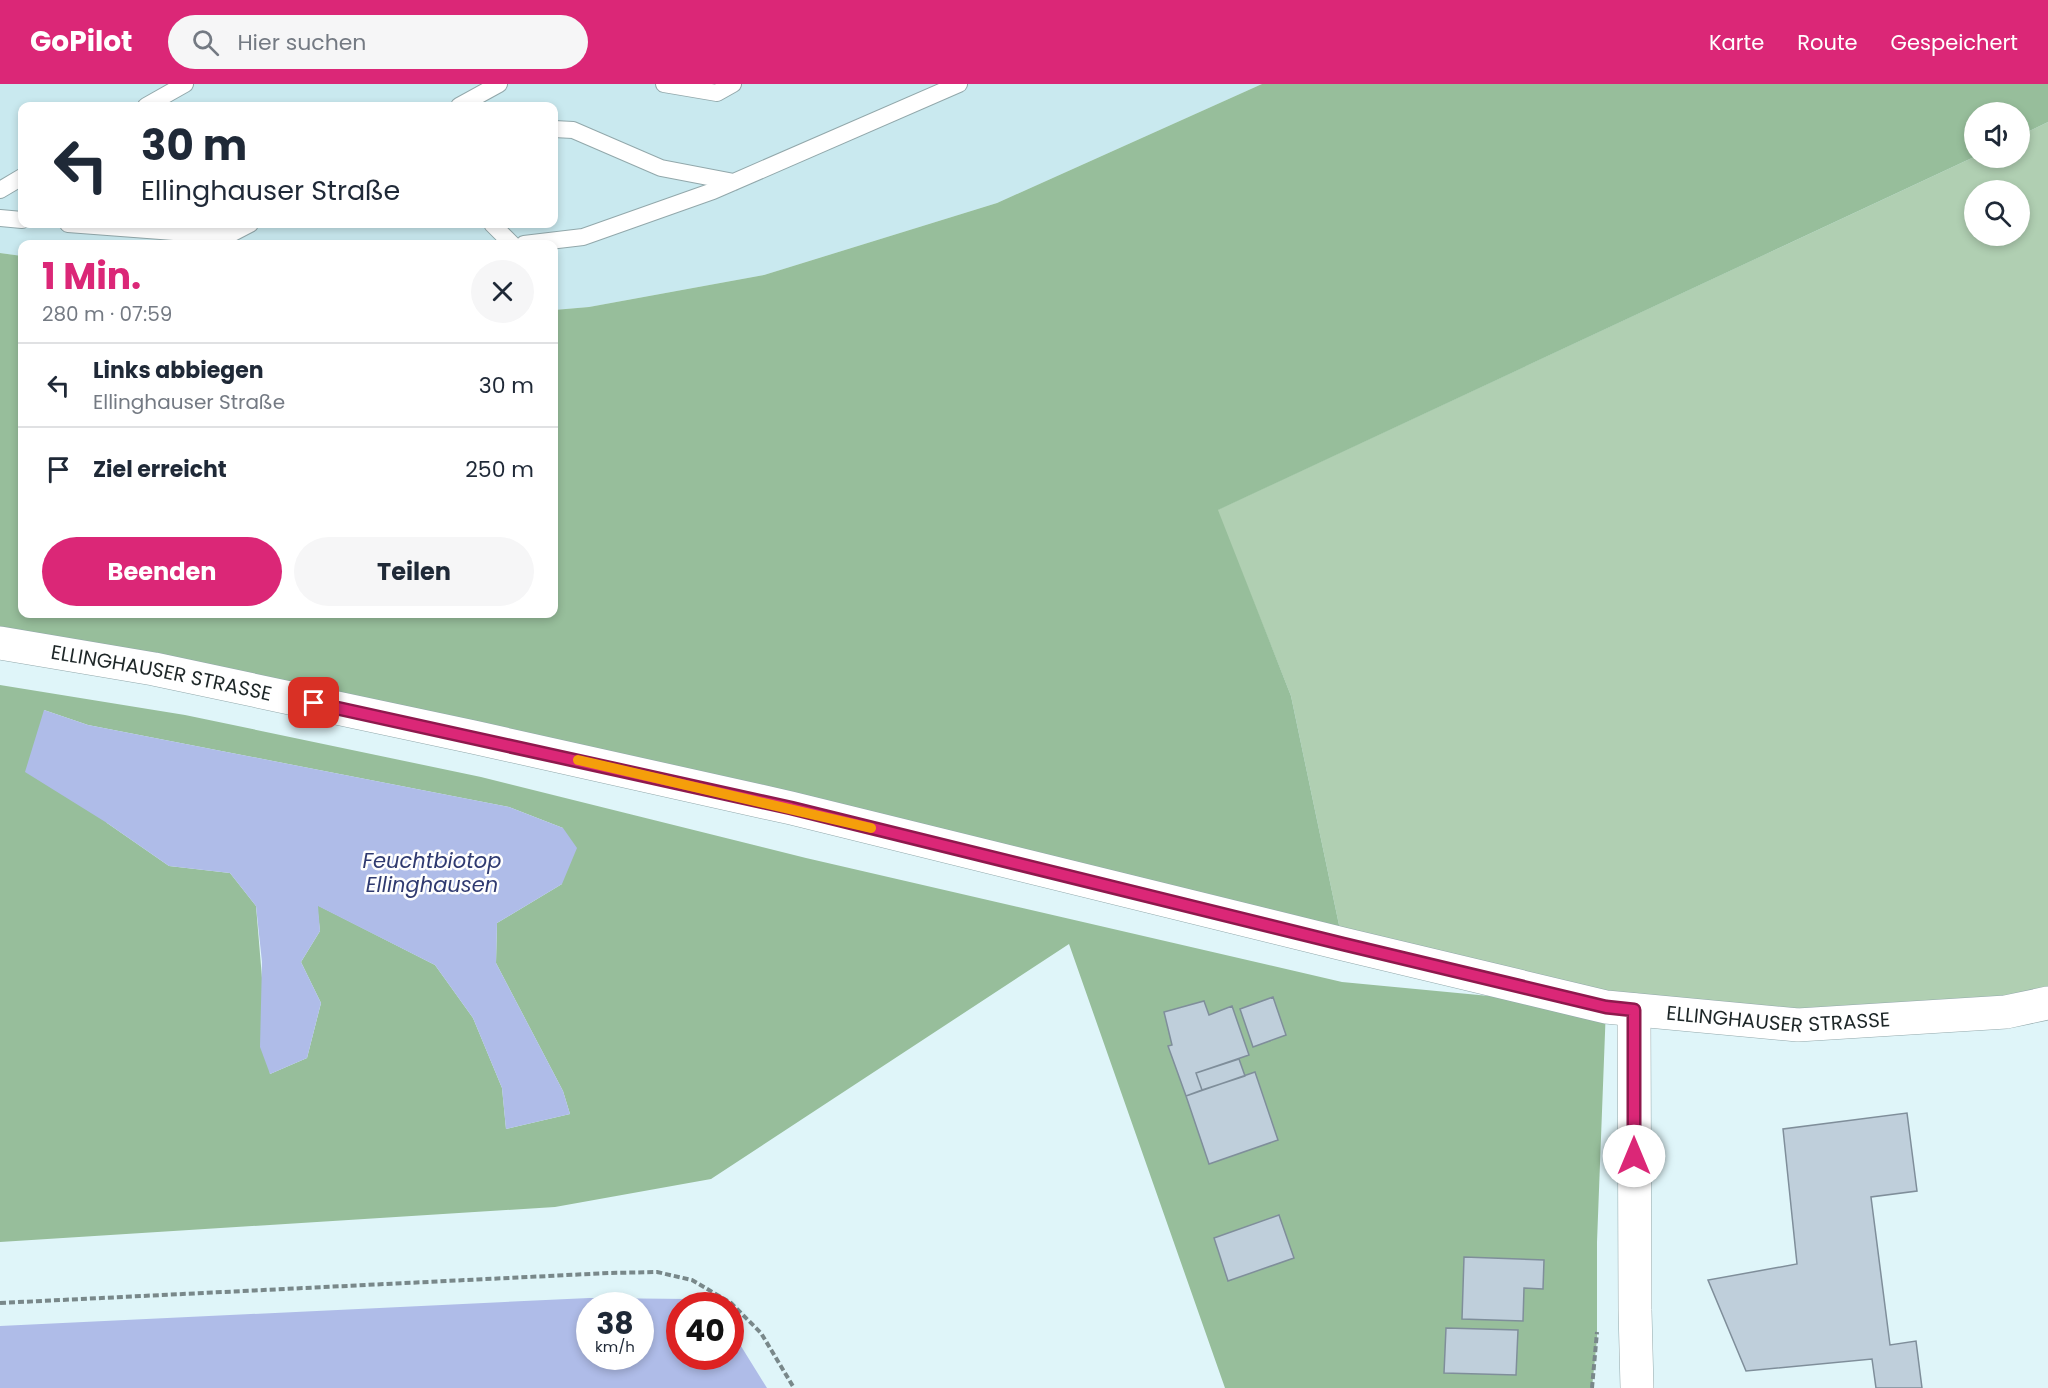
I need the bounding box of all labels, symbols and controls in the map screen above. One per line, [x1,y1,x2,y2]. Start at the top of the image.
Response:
search box [168,15,588,69]
text: GoPilot [30,22,132,61]
icon: search [189,26,222,59]
text: Hier suchen [237,27,366,58]
text: Karte [1709,28,1764,57]
text: Route [1797,28,1858,57]
text: Gespeichert [1891,28,2018,57]
map controls [1964,102,2030,246]
button: sound [1964,102,2030,168]
text: 30 m [141,116,247,175]
icon: left [42,126,120,204]
text: Ellinghauser Straße [141,172,400,209]
button: search [1964,180,2030,246]
text: 1 Min. [42,251,141,302]
button: close [471,260,534,323]
text: 280 m · 07:59 [42,300,172,328]
text: Links abbiegen [93,355,264,386]
icon: left [42,369,75,402]
text: 30 m [479,370,534,401]
text: Ellinghauser Straße [93,388,285,416]
icon: arrive [42,453,75,486]
text: Ziel erreicht [93,454,227,485]
text: 250 m [465,454,534,485]
button: Beenden [42,537,282,606]
button: Teilen [294,537,534,606]
street label: ELLINGHAUSER STRASSE [49,638,274,708]
pin [288,677,339,728]
icon: arrive [297,686,330,719]
water label: Feuchtbiotop Ellinghausen [363,846,501,899]
street label: ELLINGHAUSER STRASSE [1665,999,1891,1039]
position arrow [1602,1124,1666,1188]
speed limit sign: 40 [666,1292,744,1370]
text: 38 [596,1302,634,1345]
text: km/h [595,1336,635,1357]

